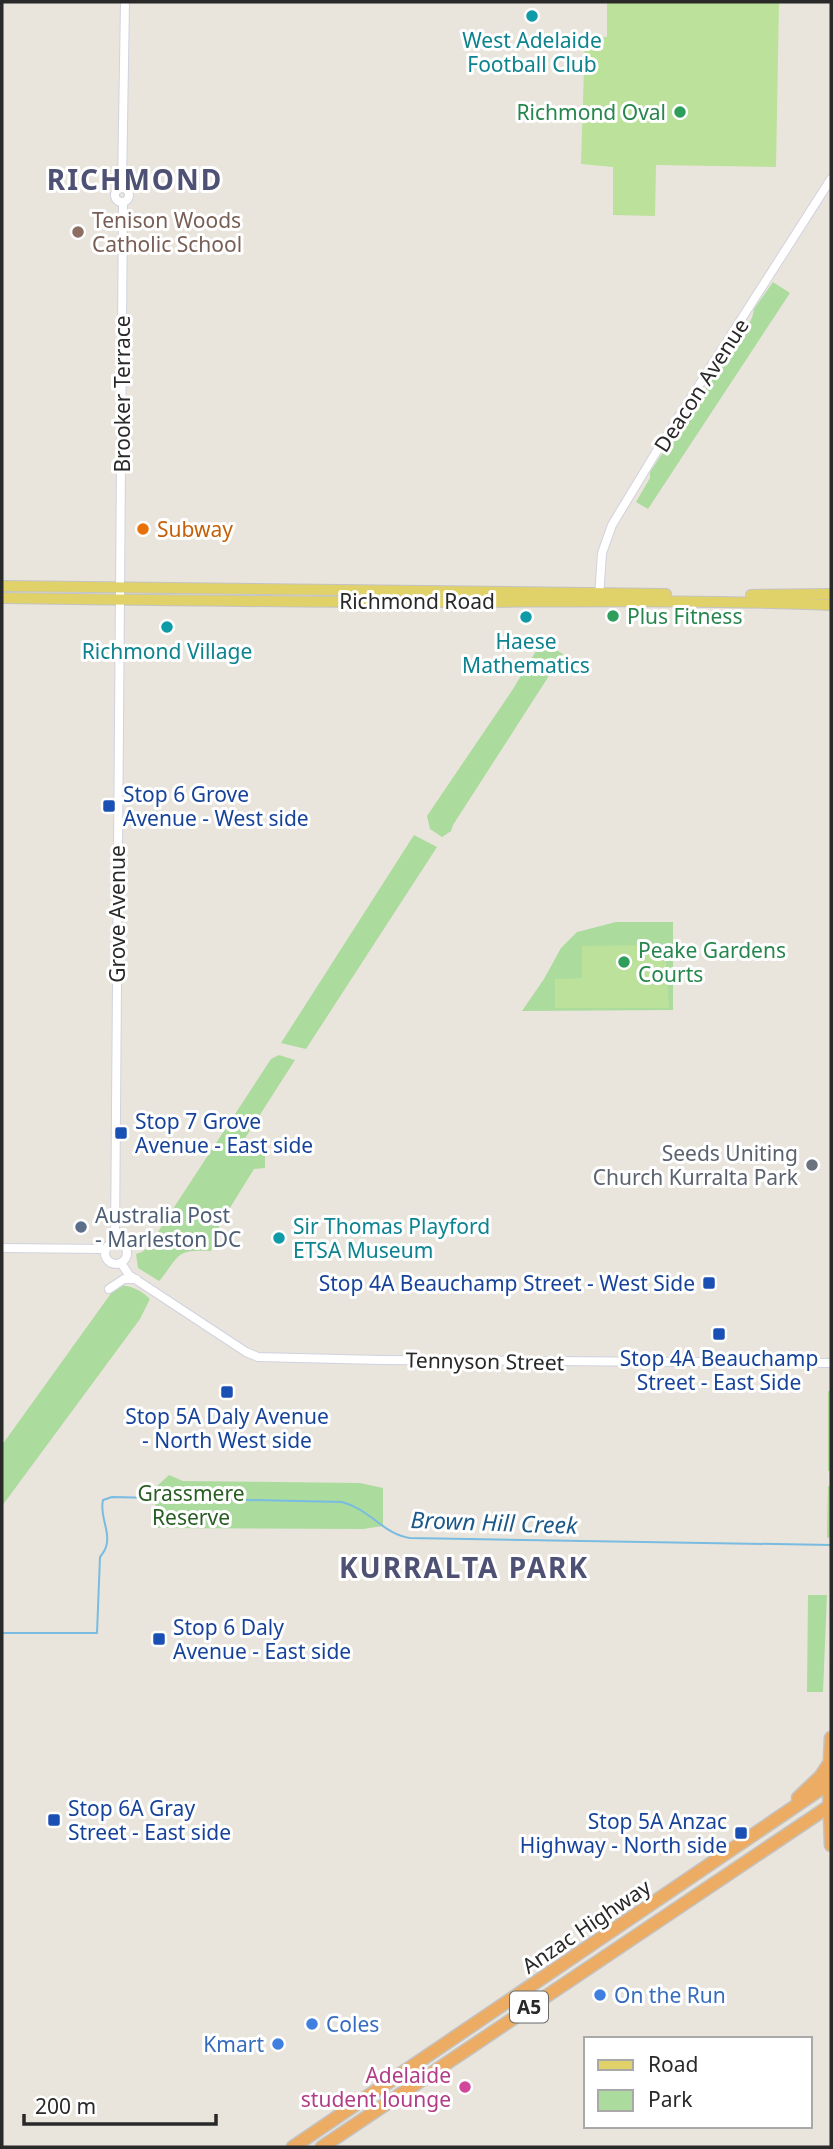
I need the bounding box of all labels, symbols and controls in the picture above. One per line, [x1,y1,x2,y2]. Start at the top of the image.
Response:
marker: West Adelaide Football Club [524,8,540,24]
place label: West Adelaide Football Club [462,26,602,78]
place label: Richmond Oval [517,98,666,126]
marker: Richmond Oval [672,104,688,120]
district label: RICHMOND [47,160,223,198]
place label: Tenison Woods Catholic School [92,206,242,258]
marker: Tenison Woods Catholic School [70,224,86,240]
street label: Deacon Avenue [647,313,755,457]
street label: Brooker Terrace [108,315,136,473]
place label: Subway [157,515,233,543]
marker: Subway [135,521,151,537]
street label: Richmond Road [339,587,495,615]
place label: Plus Fitness [627,602,742,630]
marker: Plus Fitness [605,608,621,624]
marker: Haese Mathematics [518,609,534,625]
marker: Richmond Village [159,619,175,635]
place label: Haese Mathematics [462,627,590,679]
place label: Richmond Village [82,637,252,665]
place label: Stop 6 Grove Avenue - West side [123,780,309,832]
marker: Stop 6 Grove Avenue - West side [101,798,117,814]
street label: Grove Avenue [103,845,131,983]
place label: Peake Gardens Courts [638,936,786,988]
marker: Peake Gardens Courts [616,954,632,970]
place label: Stop 7 Grove Avenue - East side [135,1107,313,1159]
marker: Stop 7 Grove Avenue - East side [113,1125,129,1141]
place label: Seeds Uniting Church Kurralta Park [593,1139,799,1191]
marker: Seeds Uniting Church Kurralta Park [804,1157,820,1173]
place label: Australia Post - Marleston DC [95,1201,241,1253]
place label: Sir Thomas Playford ETSA Museum [293,1212,490,1264]
marker: Australia Post - Marleston DC [73,1219,89,1235]
marker: Sir Thomas Playford ETSA Museum [271,1230,287,1246]
place label: Stop 4A Beauchamp Street - West Side [319,1269,695,1297]
marker: Stop 4A Beauchamp Street - West Side [701,1275,717,1291]
marker: Stop 4A Beauchamp Street - East Side [711,1326,727,1342]
place label: Stop 4A Beauchamp Street - East Side [620,1344,818,1396]
street label: Tennyson Street [405,1346,565,1376]
marker: Stop 5A Daly Avenue - North West side [219,1384,235,1400]
place label: Stop 5A Daly Avenue - North West side [125,1402,329,1454]
park label: Grassmere Reserve [137,1479,245,1531]
water label: Brown Hill Creek [410,1503,580,1541]
district label: KURRALTA PARK [339,1548,589,1586]
place label: Stop 6 Daly Avenue - East side [173,1613,351,1665]
marker: Stop 6 Daly Avenue - East side [151,1631,167,1647]
place label: Stop 6A Gray Street - East side [68,1794,231,1846]
place label: Stop 5A Anzac Highway - North side [520,1807,727,1859]
marker: Stop 6A Gray Street - East side [46,1812,62,1828]
marker: Stop 5A Anzac Highway - North side [733,1825,749,1841]
street label: Anzac Highway [516,1872,656,1979]
place label: On the Run [614,1981,726,2009]
marker: On the Run [592,1987,608,2003]
road number: A5 [510,1992,548,2022]
place label: Coles [326,2010,379,2038]
marker: Coles [304,2016,320,2032]
place label: Kmart [203,2030,264,2058]
marker: Kmart [270,2036,286,2052]
legend [584,2037,812,2128]
text: Road [648,2050,698,2078]
place label: Adelaide student lounge [301,2061,451,2113]
marker: Adelaide student lounge [457,2079,473,2095]
scale bar [24,2082,217,2126]
text: Park [648,2085,693,2113]
text: 200 m [35,2092,96,2120]

